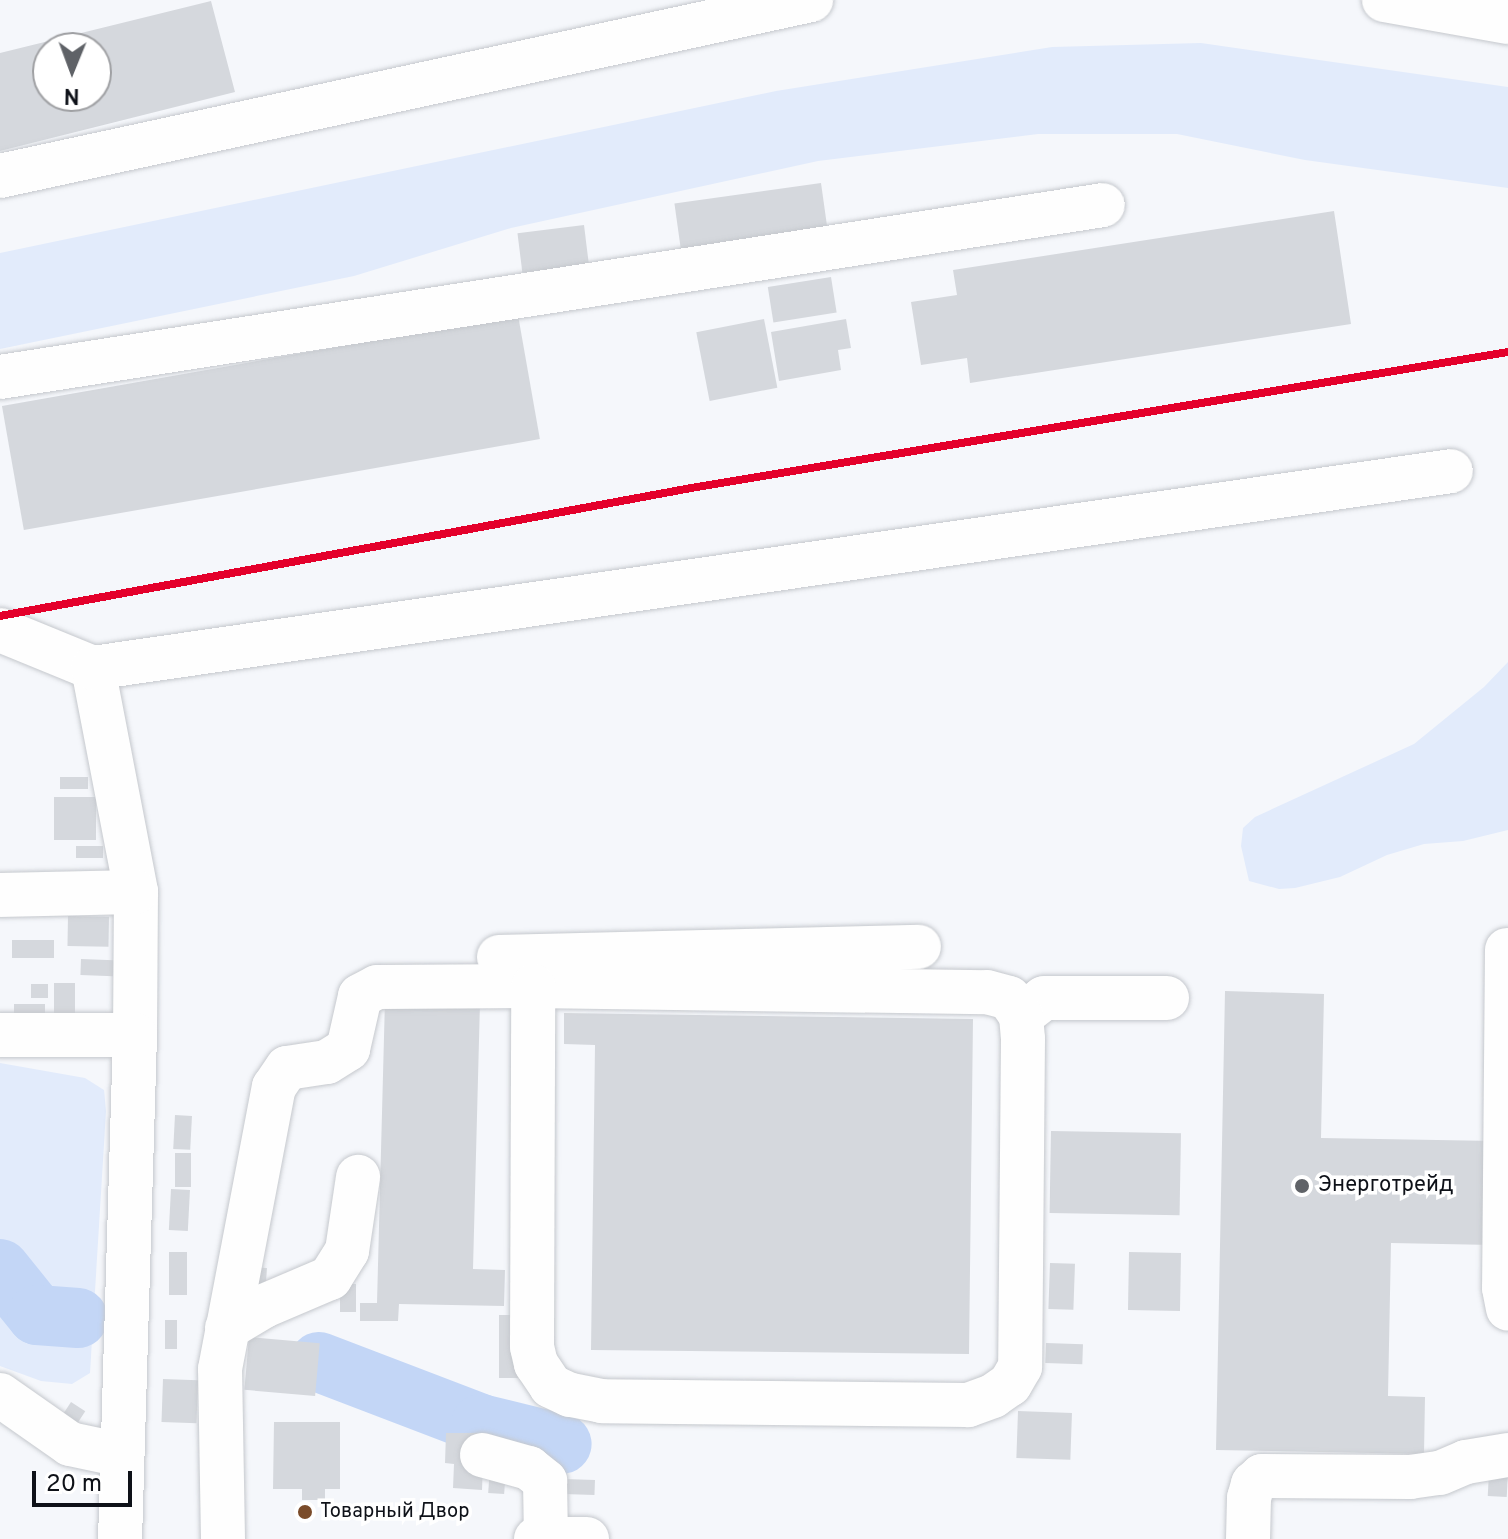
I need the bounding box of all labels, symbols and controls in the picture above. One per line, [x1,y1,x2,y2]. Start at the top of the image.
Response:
north arrow [32,32,112,112]
text: N [63,81,80,108]
place label: Энерготрейд [1318,1173,1454,1199]
marker: Энерготрейд [1293,1177,1311,1195]
scale bar [36,1455,136,1505]
text: 20 m [46,1470,102,1500]
place label: Товарный Двор [320,1500,470,1524]
marker: Товарный Двор [297,1504,313,1520]

